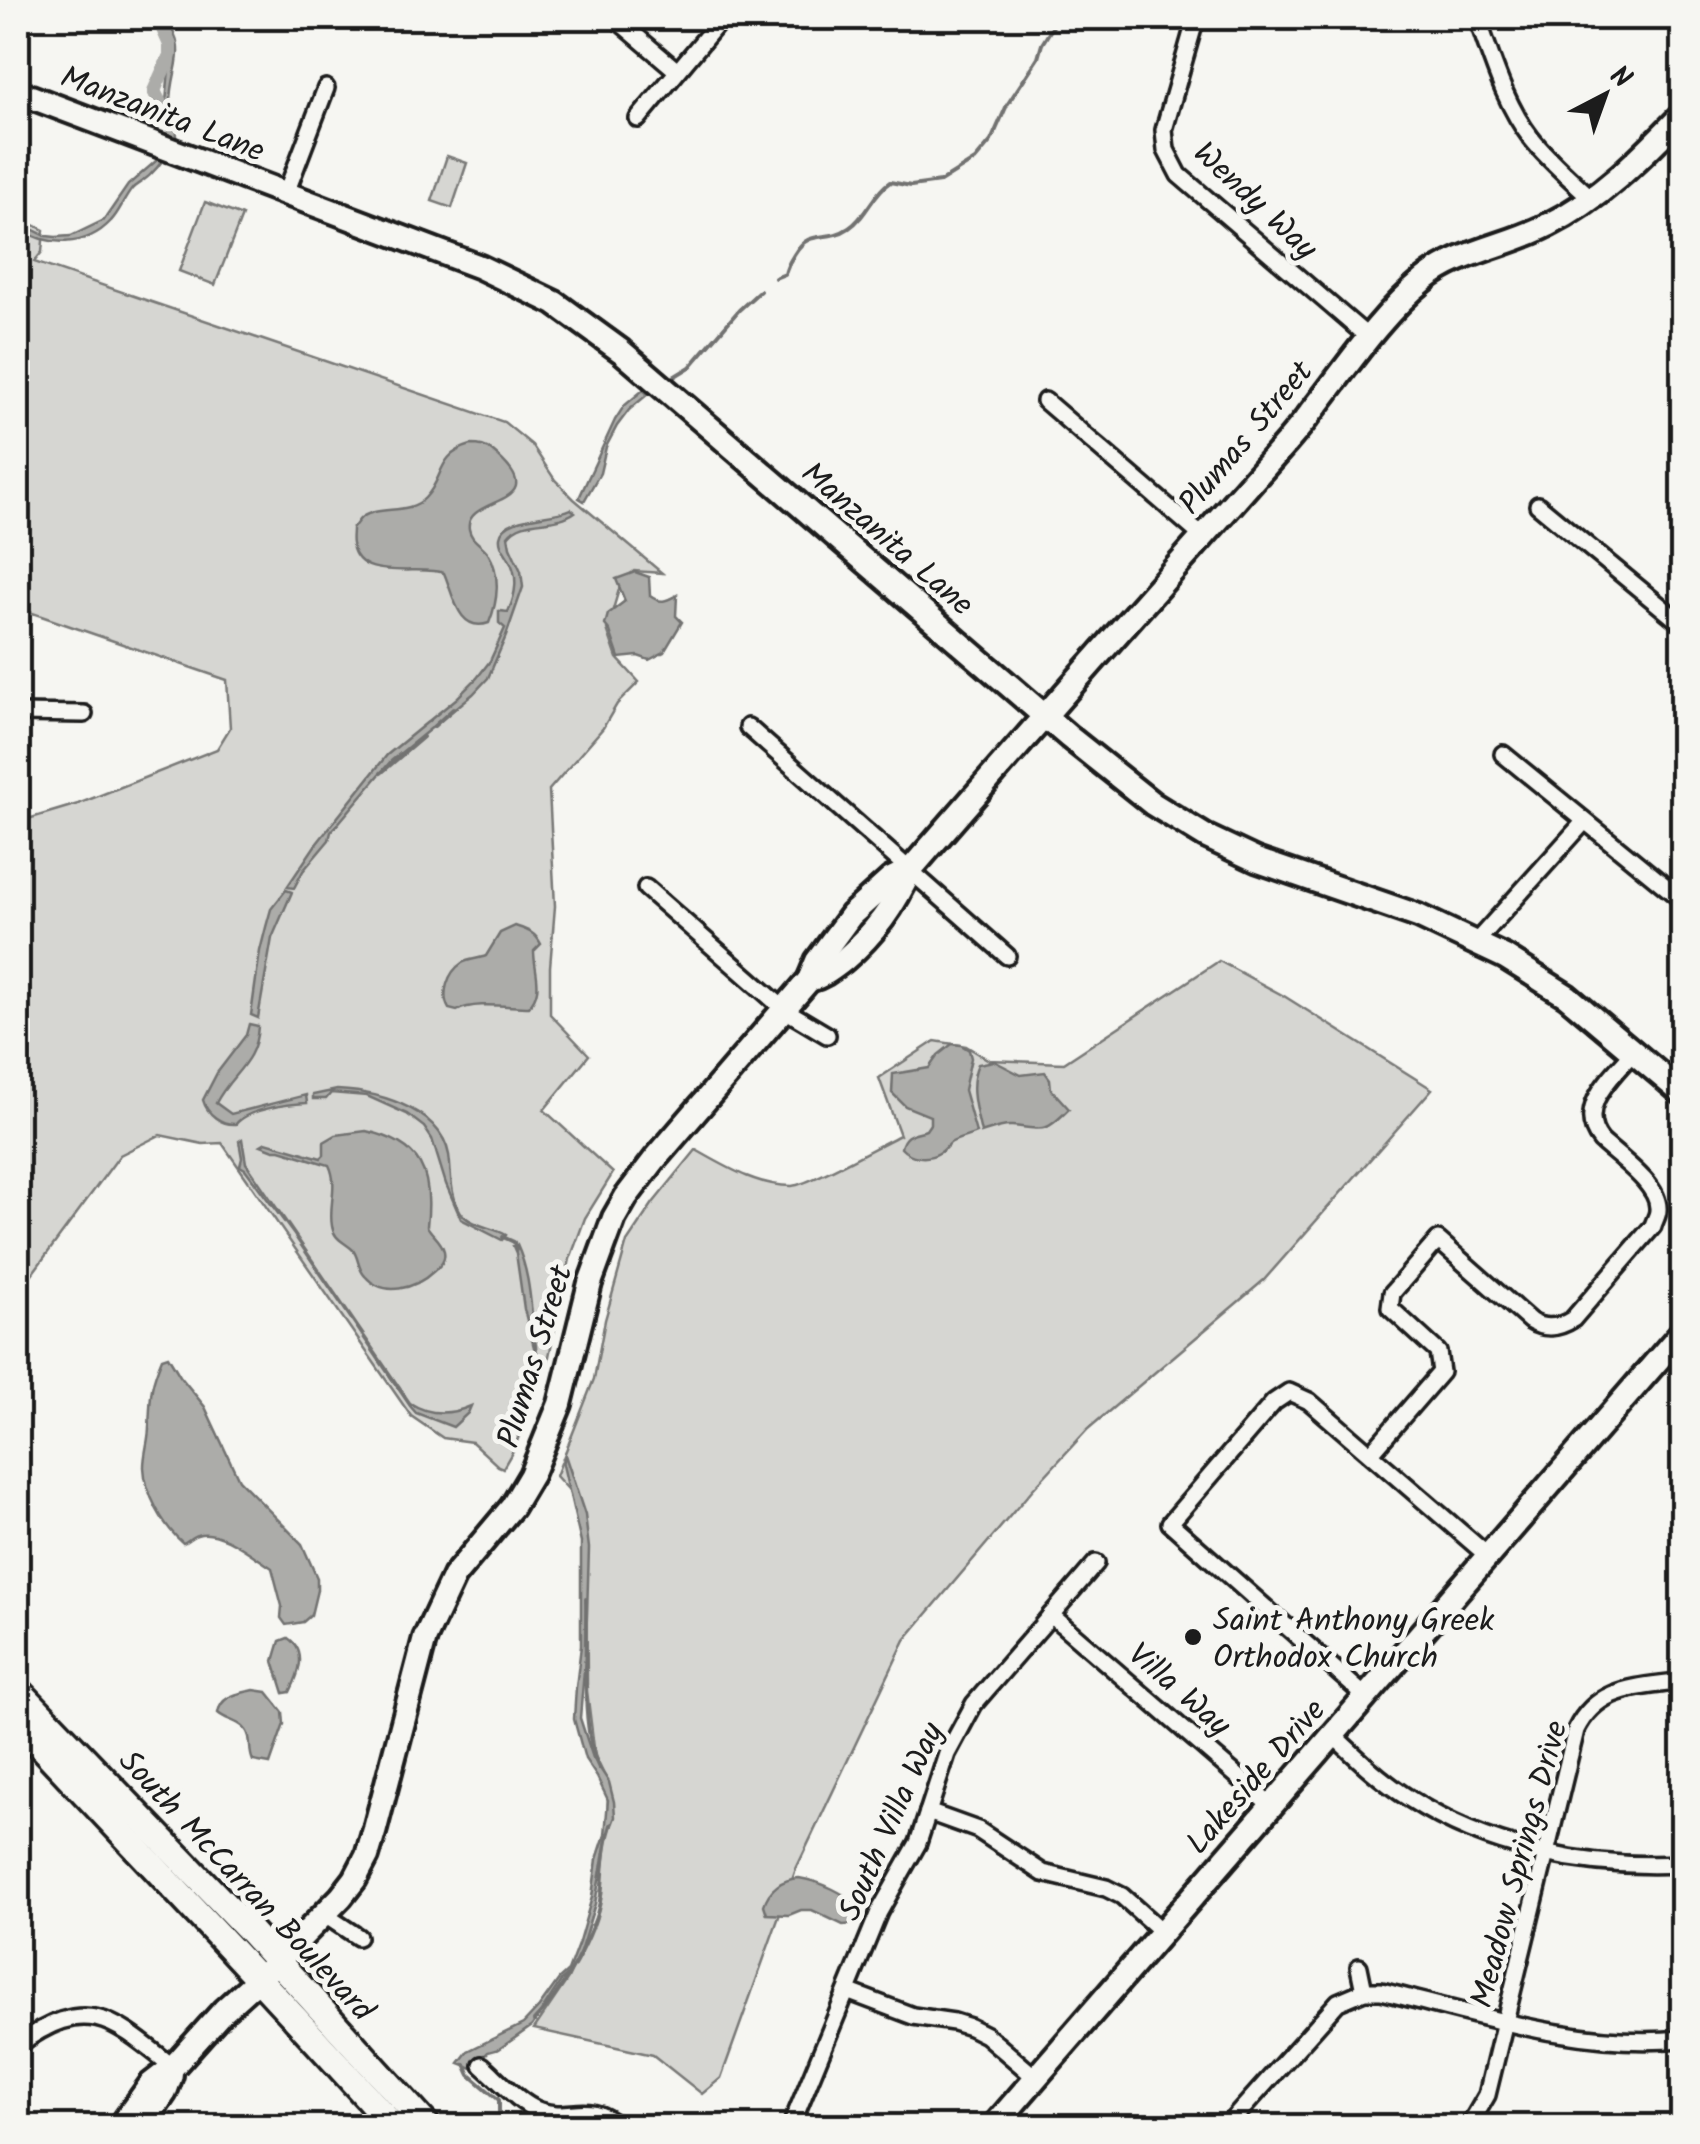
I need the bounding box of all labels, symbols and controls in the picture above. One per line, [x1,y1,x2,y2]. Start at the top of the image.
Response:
north arrow [1555,45,1655,145]
street label: Manzanita Lane [52,53,272,178]
text: N [1598,55,1641,101]
street label: Wendy Way [1180,130,1329,274]
street label: Plumas Street [1167,349,1327,527]
street label: Manzanita Lane [788,450,984,630]
street label: Plumas Street [484,1258,589,1454]
place label: Saint Anthony Greek Orthodox Church [1213,1596,1495,1684]
marker: Saint Anthony Greek Orthodox Church [1182,1626,1204,1648]
street label: Villa Way [1115,1631,1242,1751]
street label: Lakeside Drive [1174,1688,1339,1867]
street label: South Villa Way [826,1714,959,1929]
street label: Meadow Springs Drive [1458,1715,1583,2014]
street label: South McCarran Boulevard [105,1739,386,2035]

